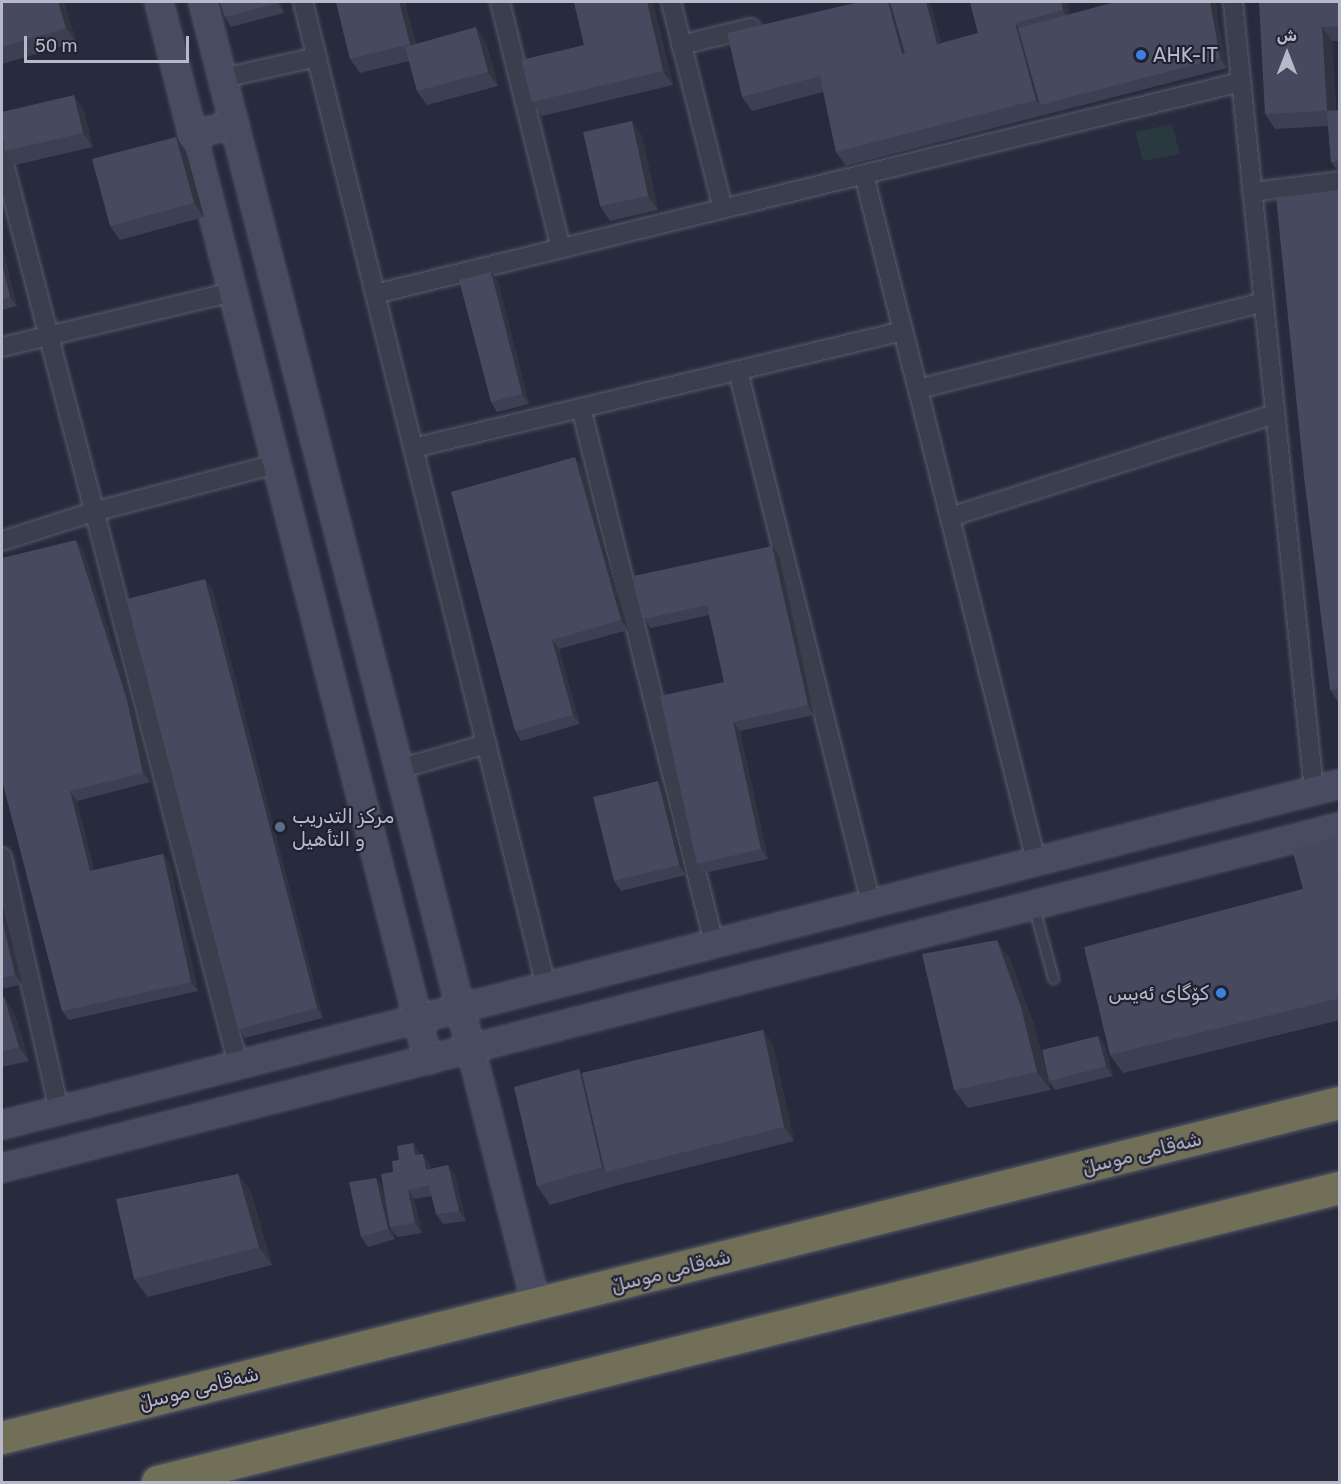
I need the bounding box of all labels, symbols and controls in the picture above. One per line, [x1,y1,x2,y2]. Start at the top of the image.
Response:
scale bar [27,24,192,62]
north arrow [1257,24,1317,84]
text: ش [1277,26,1297,45]
text: 50 m [35,35,78,57]
place label: AHK-IT [1153,43,1218,67]
marker: AHK-IT [1134,48,1148,62]
place label: مركز التدريب و التأهيل [292,804,394,851]
marker: مركز التدريب و التأهيل [273,820,287,834]
place label: کۆگای ئەیس [1108,981,1209,1005]
marker: کۆگای ئەیس [1214,986,1228,1000]
street label: شەقامی موسڵ [1080,1127,1204,1179]
street label: شەقامی موسڵ [609,1245,733,1297]
street label: شەقامی موسڵ [137,1362,261,1414]

